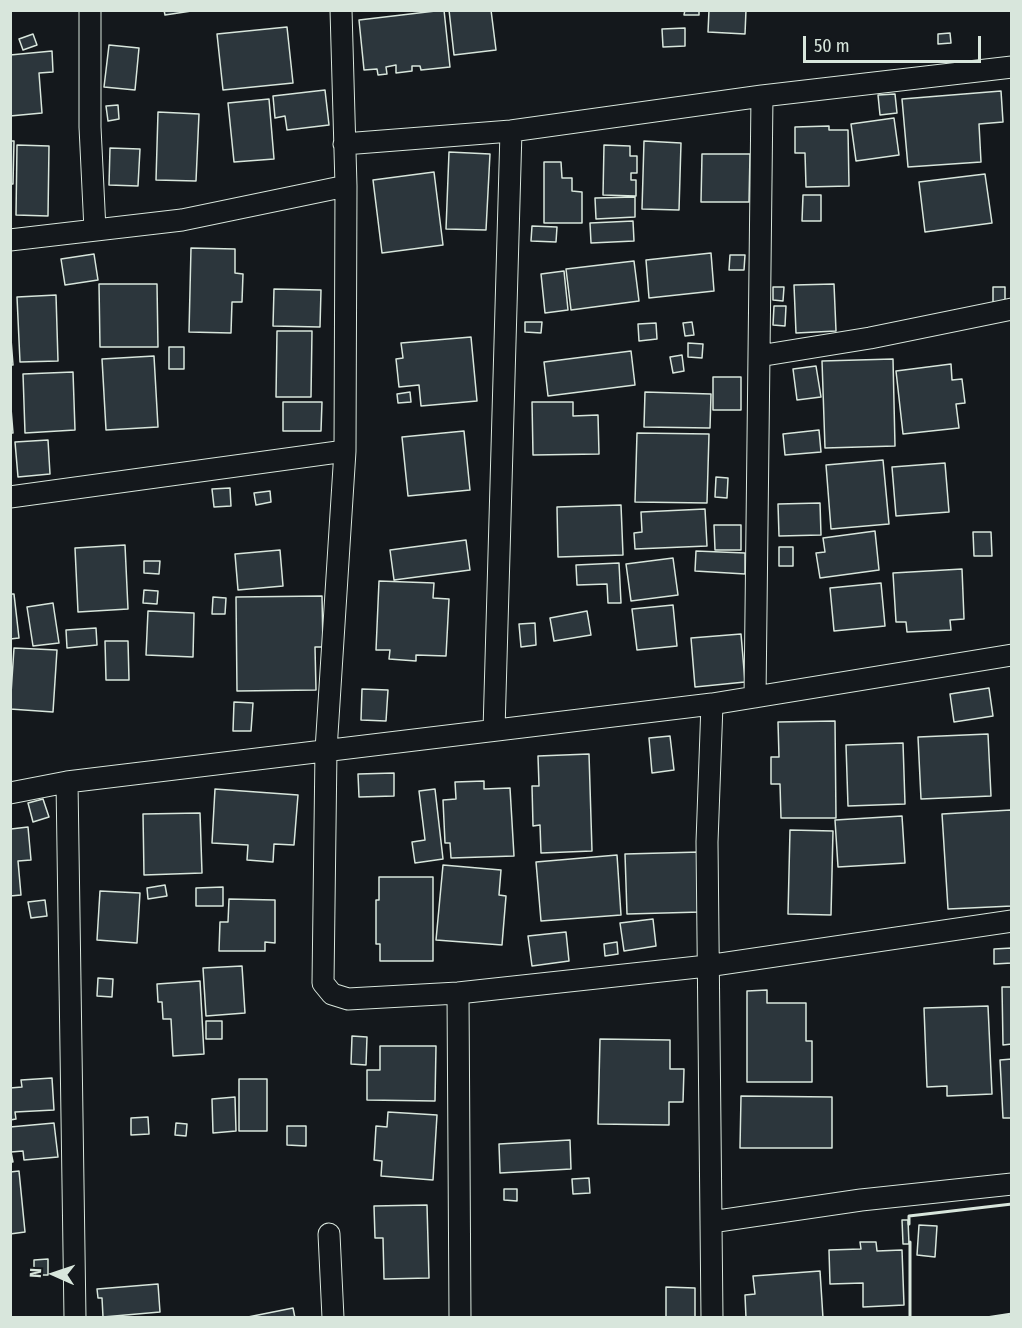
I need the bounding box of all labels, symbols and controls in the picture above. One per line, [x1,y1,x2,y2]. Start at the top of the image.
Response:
scale bar [806,24,984,62]
text: 50 m [814,35,850,57]
north arrow [24,1244,84,1304]
text: N [26,1268,45,1278]

